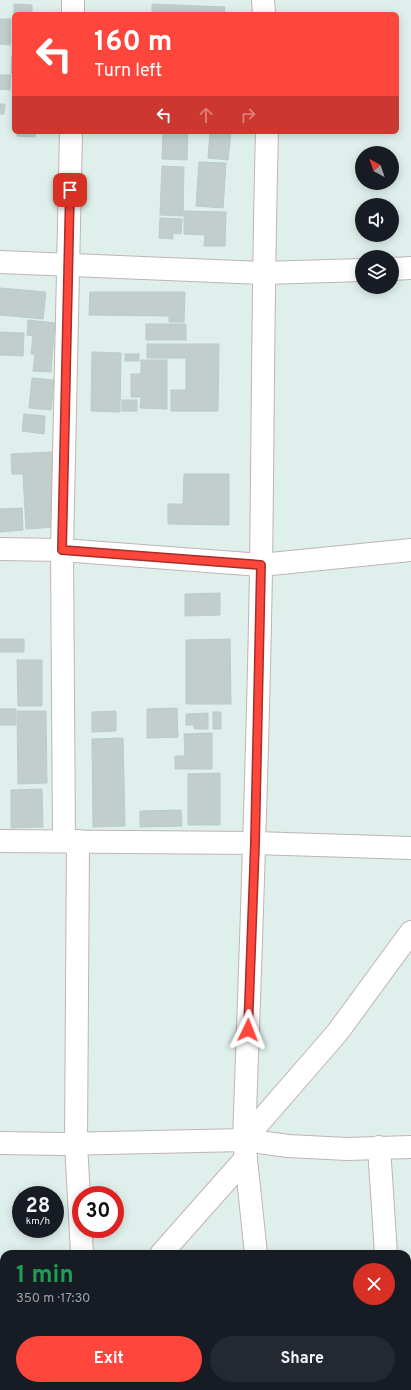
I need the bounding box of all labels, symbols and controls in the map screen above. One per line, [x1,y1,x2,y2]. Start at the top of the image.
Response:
text: 160 m [94,25,172,61]
icon: left [28,28,80,80]
text: Turn left [94,60,162,83]
icon: left [153,104,175,126]
icon: ahead [195,104,217,126]
icon: right [237,104,259,126]
north arrow [355,146,399,190]
map controls [355,146,399,294]
pin [53,173,87,207]
icon: arrive [59,179,81,201]
button: sound [355,198,399,242]
button: layers [355,250,399,294]
position arrow [227,1009,269,1051]
speed limit sign: 30 [72,1186,124,1238]
text: 28 [26,1194,50,1220]
text: km/h [26,1215,50,1228]
text: 1 min [16,1261,74,1291]
button: close [353,1263,395,1305]
text: 350 m · 17:30 [16,1291,90,1307]
button: Exit [16,1336,202,1382]
button: Share [210,1336,395,1382]

